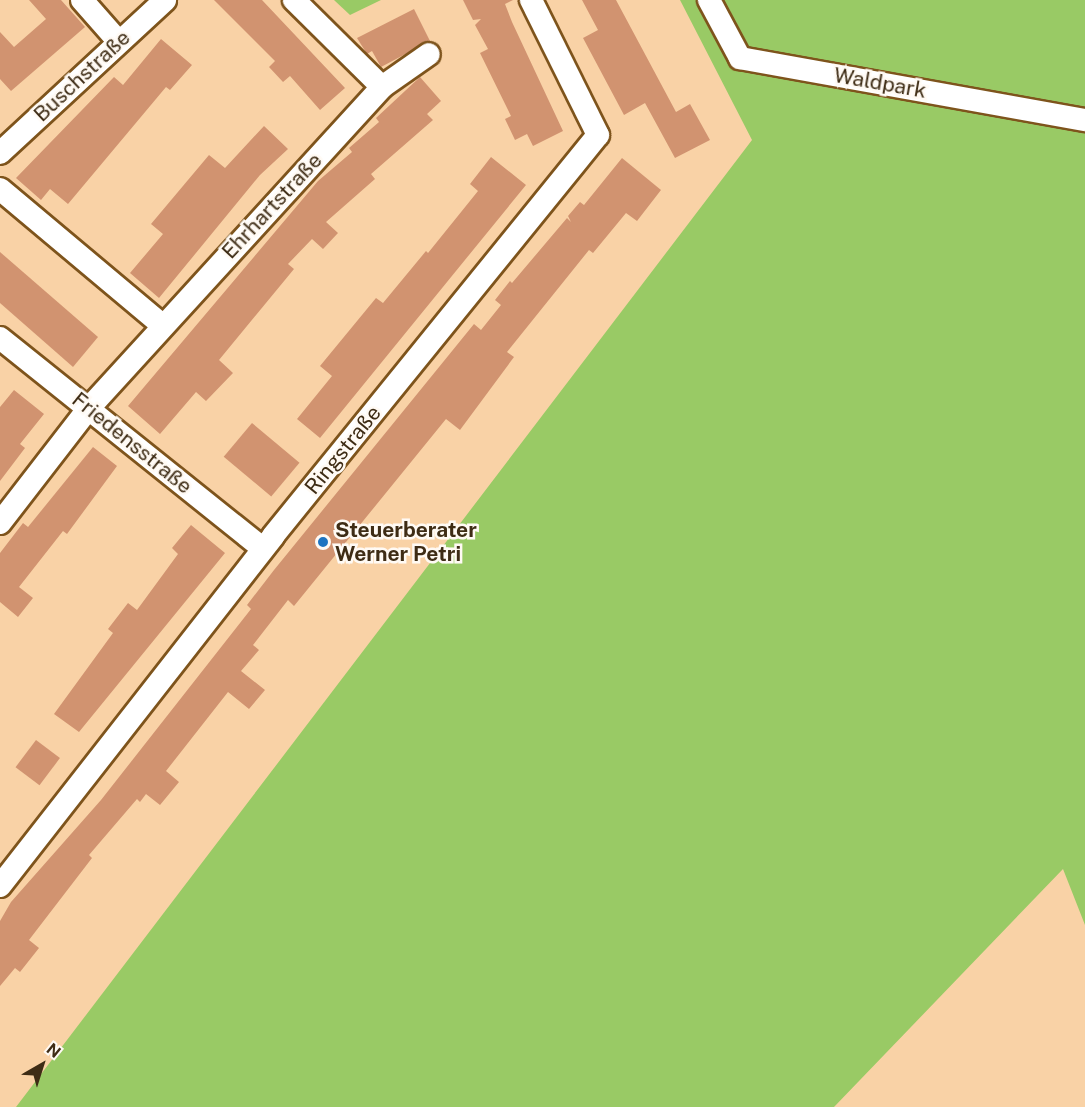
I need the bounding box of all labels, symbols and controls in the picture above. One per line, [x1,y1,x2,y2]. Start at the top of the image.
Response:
street label: Buschstraße [29,25,135,127]
street label: Waldpark [832,62,928,104]
street label: Ehrhartstraße [217,148,327,264]
street label: Friedensstraße [67,387,197,499]
street label: Ringstraße [300,401,386,499]
place label: Steuerberater Werner Petri [335,517,477,567]
marker: Steuerberater Werner Petri [316,535,330,549]
north arrow [12,1035,72,1095]
text: N [43,1039,64,1062]

